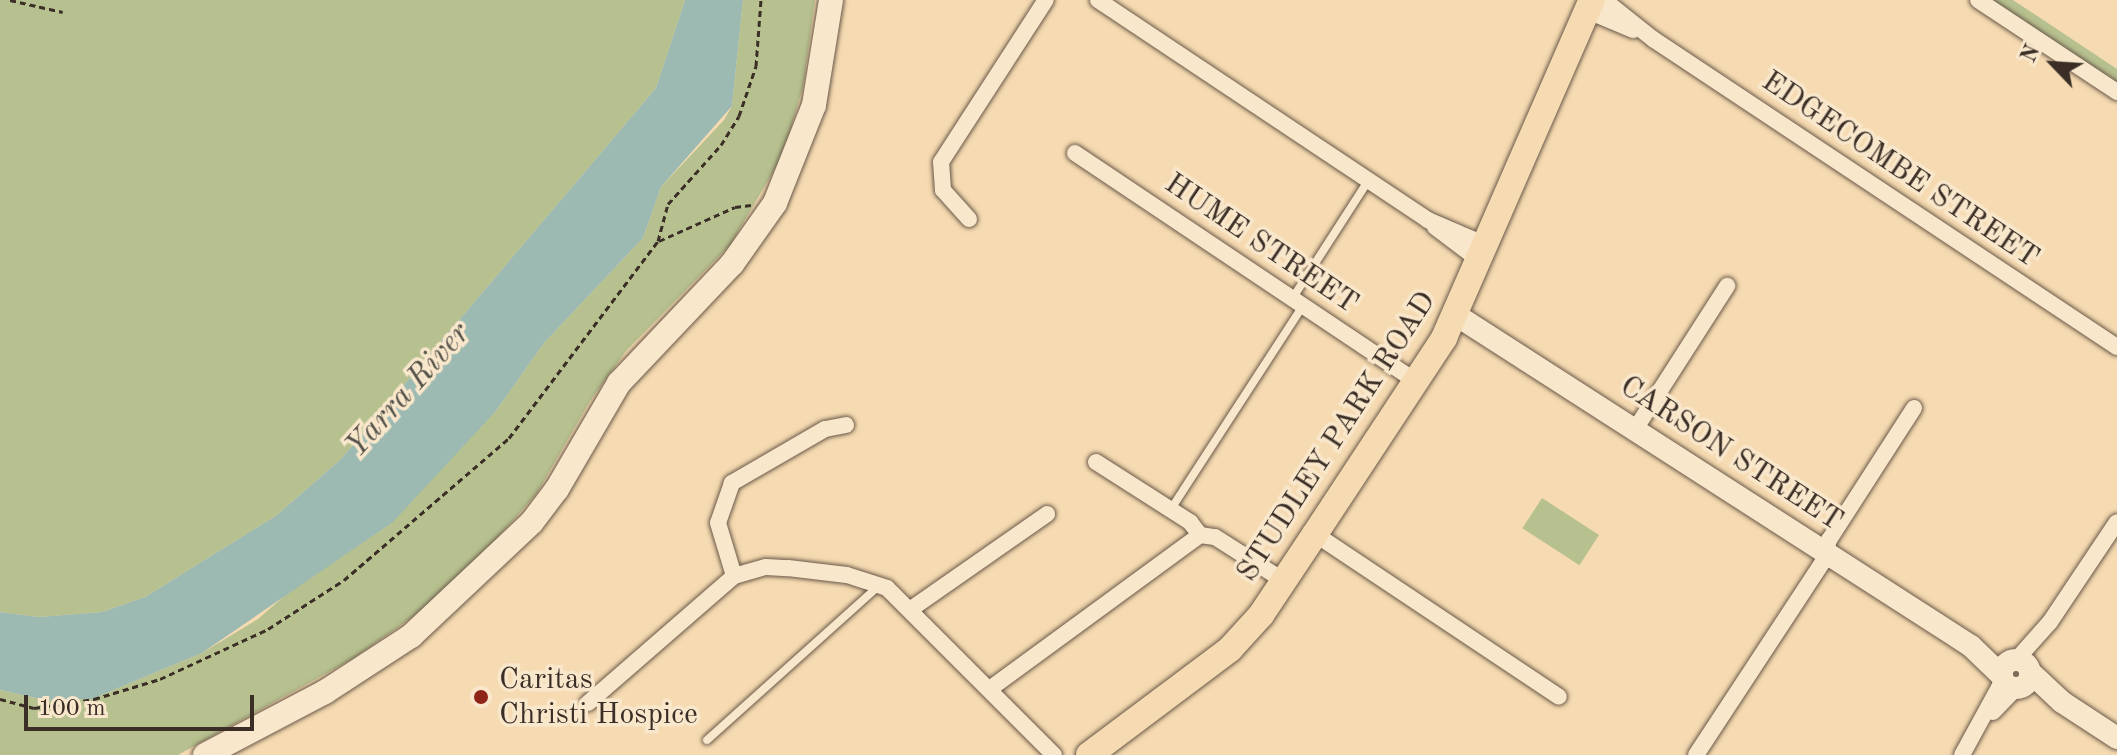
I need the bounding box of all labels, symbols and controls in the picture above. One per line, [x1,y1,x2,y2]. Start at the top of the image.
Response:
north arrow [2013,24,2093,104]
text: N [2018,42,2045,66]
street label: EDGECOMBE STREET [1754,64,2046,276]
street label: HUME STREET [1157,166,1365,322]
street label: STUDLEY PARK ROAD [1230,285,1444,589]
water label: Yarra River [339,316,479,466]
street label: CARSON STREET [1613,369,1849,539]
place label: Caritas Christi Hospice [499,662,698,732]
scale bar [28,679,258,729]
marker: Caritas Christi Hospice [470,686,492,708]
text: 100 m [38,697,106,721]

